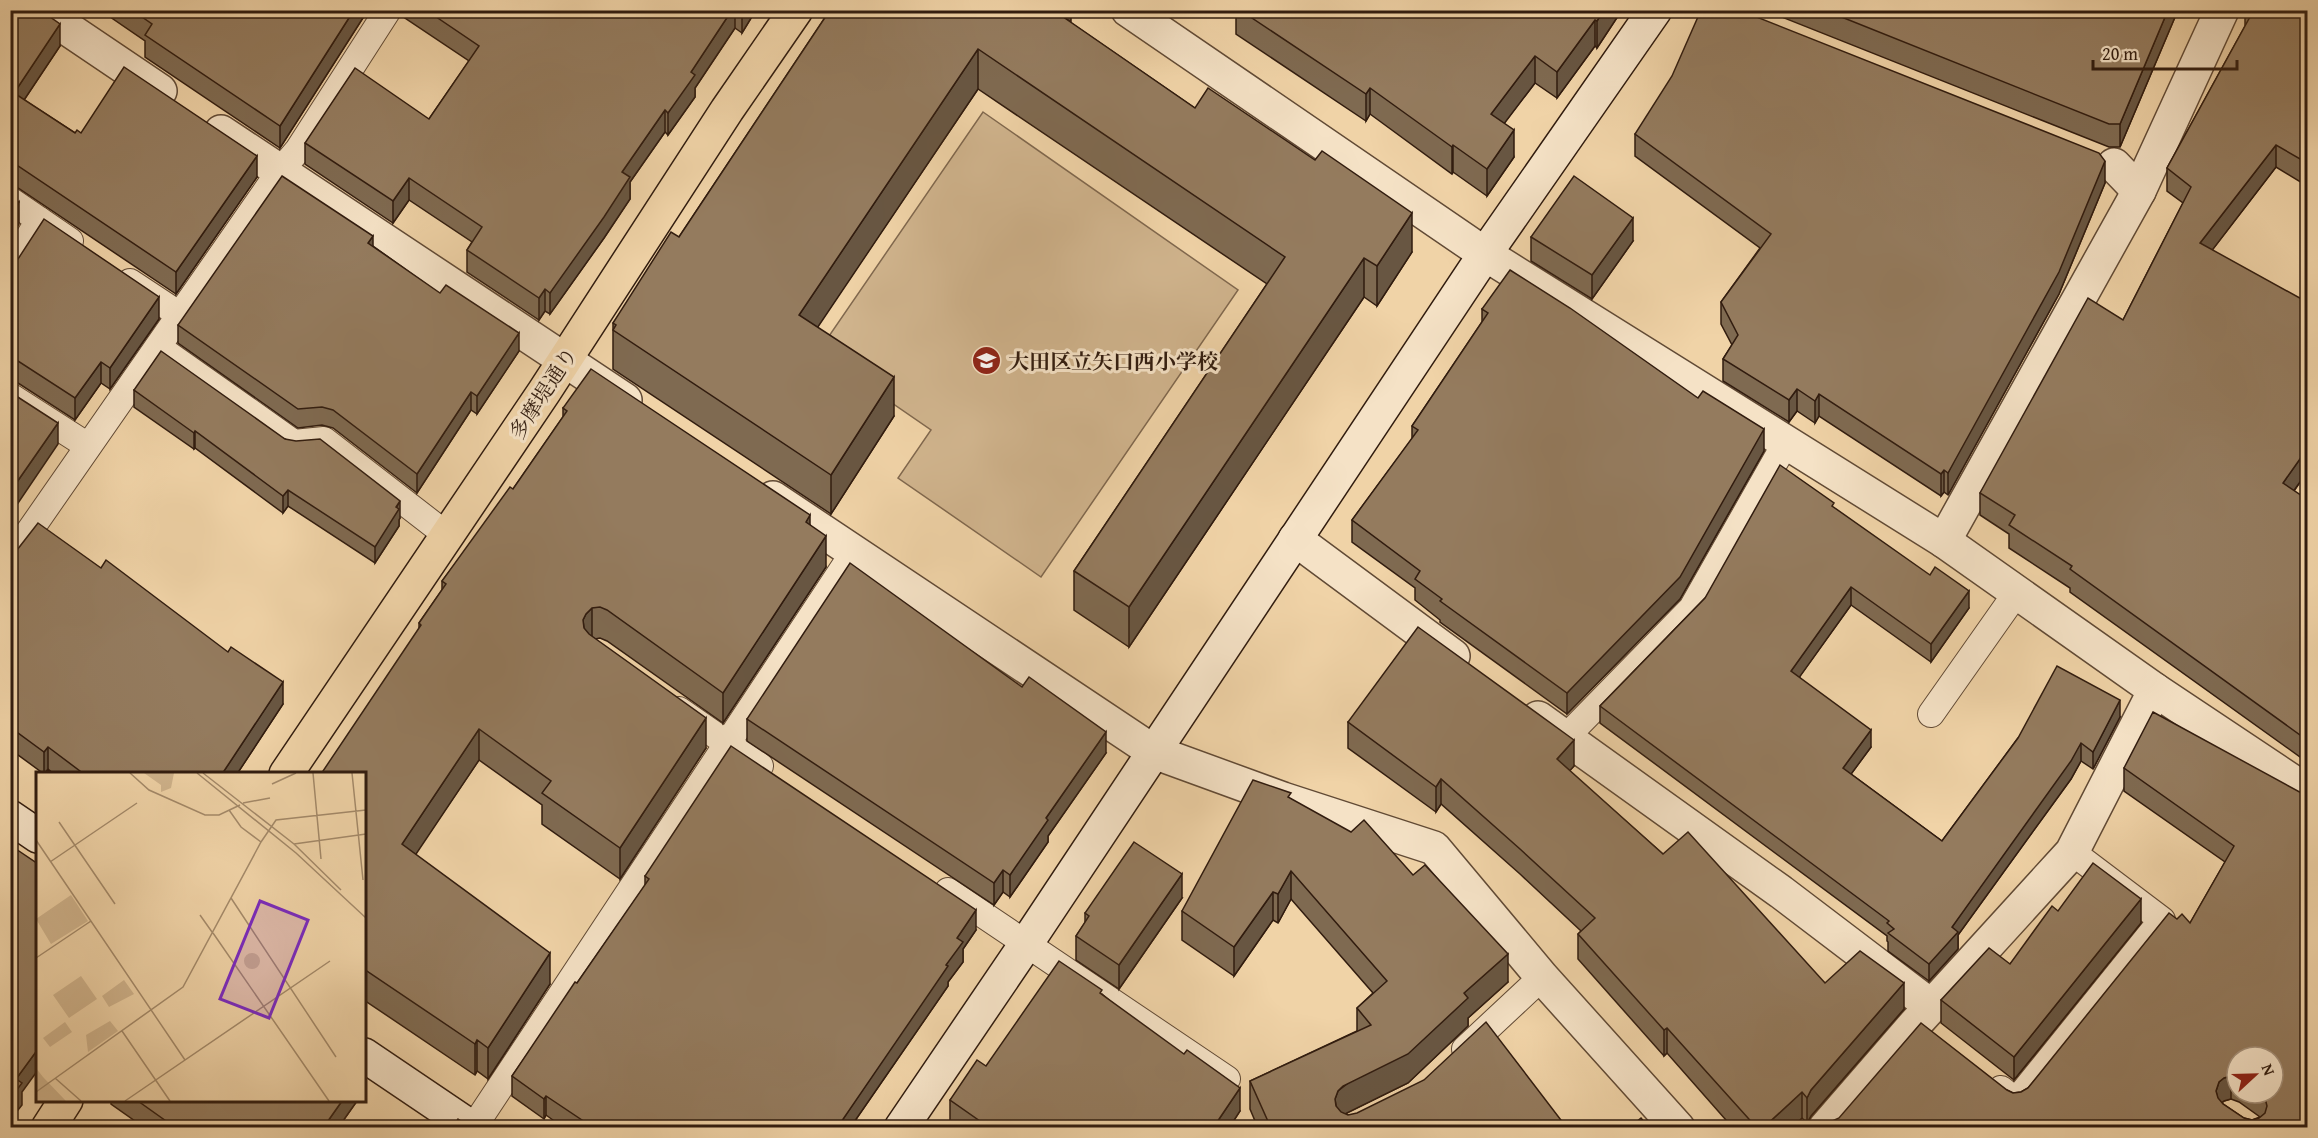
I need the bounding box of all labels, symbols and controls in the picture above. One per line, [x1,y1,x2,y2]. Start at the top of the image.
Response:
scale bar [2093,33,2237,71]
text: 20 m [2102,40,2138,67]
street label: 多摩堤通り [501,341,585,445]
school or university icon: 大田区立矢口西小学校 [971,345,1003,377]
place label: 大田区立矢口西小学校 [1008,346,1218,377]
inset map [36,772,366,1102]
north arrow [2225,1045,2285,1105]
text: N [2256,1060,2282,1079]

